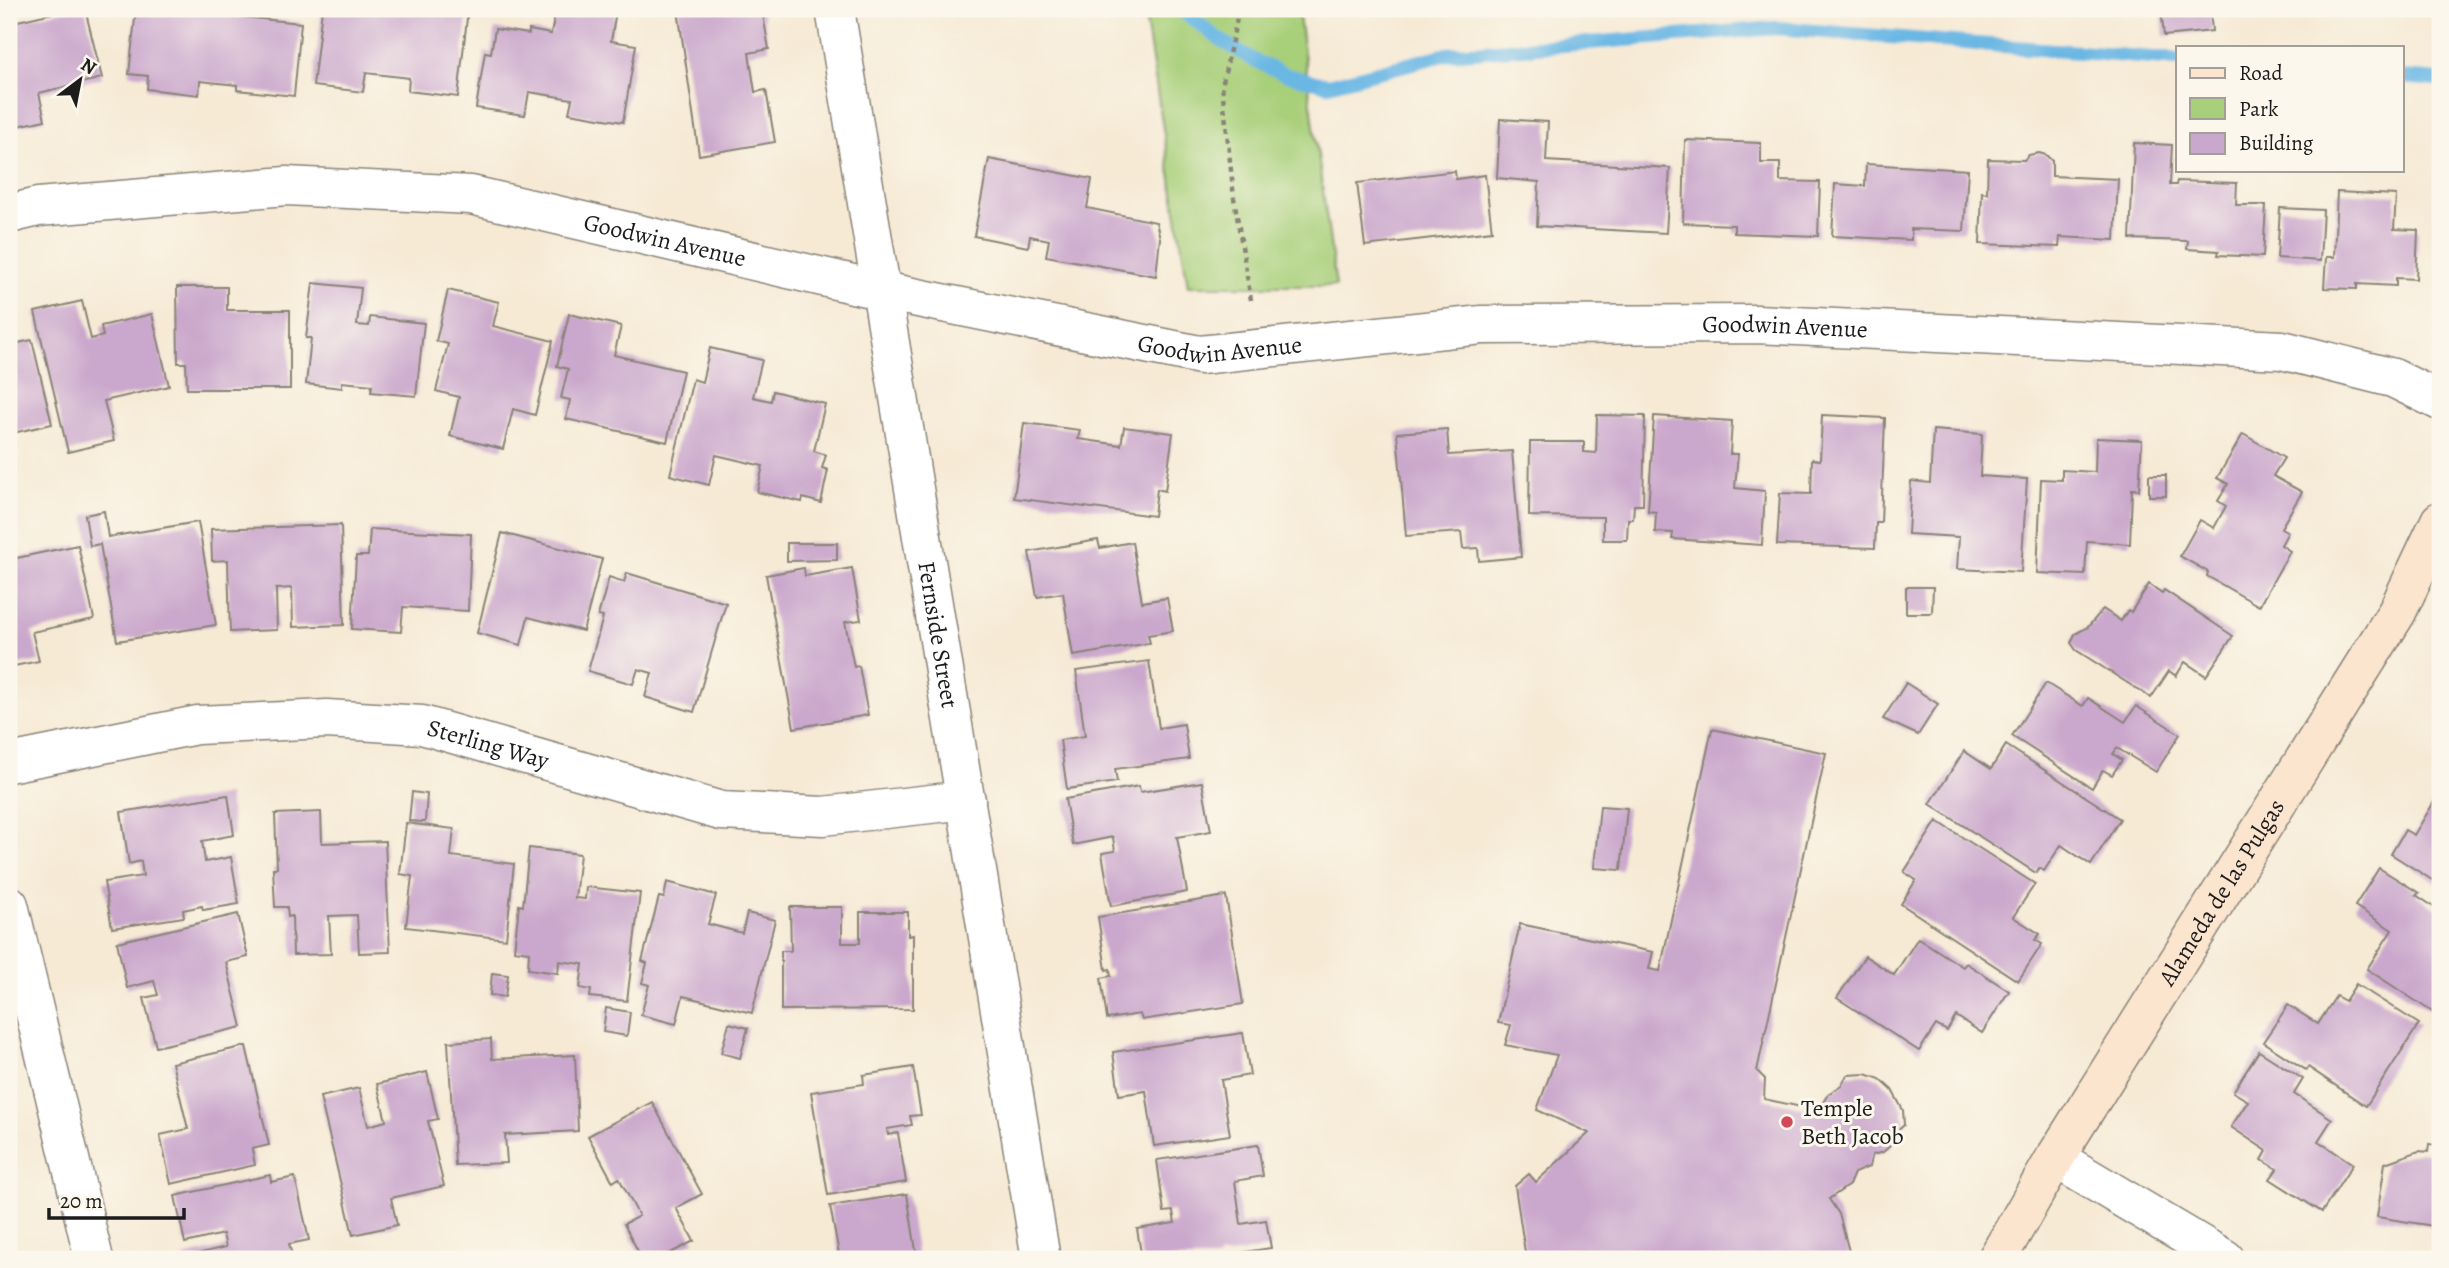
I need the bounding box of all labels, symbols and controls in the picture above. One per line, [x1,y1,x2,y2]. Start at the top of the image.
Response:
north arrow [46,46,116,116]
legend [2176,46,2404,172]
text: N [76,52,101,81]
text: Road [2239,59,2283,87]
text: Park [2239,95,2279,123]
text: Building [2239,129,2314,157]
street label: Goodwin Avenue [581,206,749,275]
street label: Goodwin Avenue [1702,308,1868,345]
street label: Goodwin Avenue [1135,327,1303,372]
street label: Fernside Street [910,559,966,710]
street label: Sterling Way [424,711,553,777]
street label: Alameda de las Pulgas [2150,793,2292,993]
place label: Temple Beth Jacob [1801,1092,1904,1152]
marker: Temple Beth Jacob [1779,1114,1795,1130]
scale bar [49,1177,184,1221]
text: 20 m [60,1187,103,1215]

